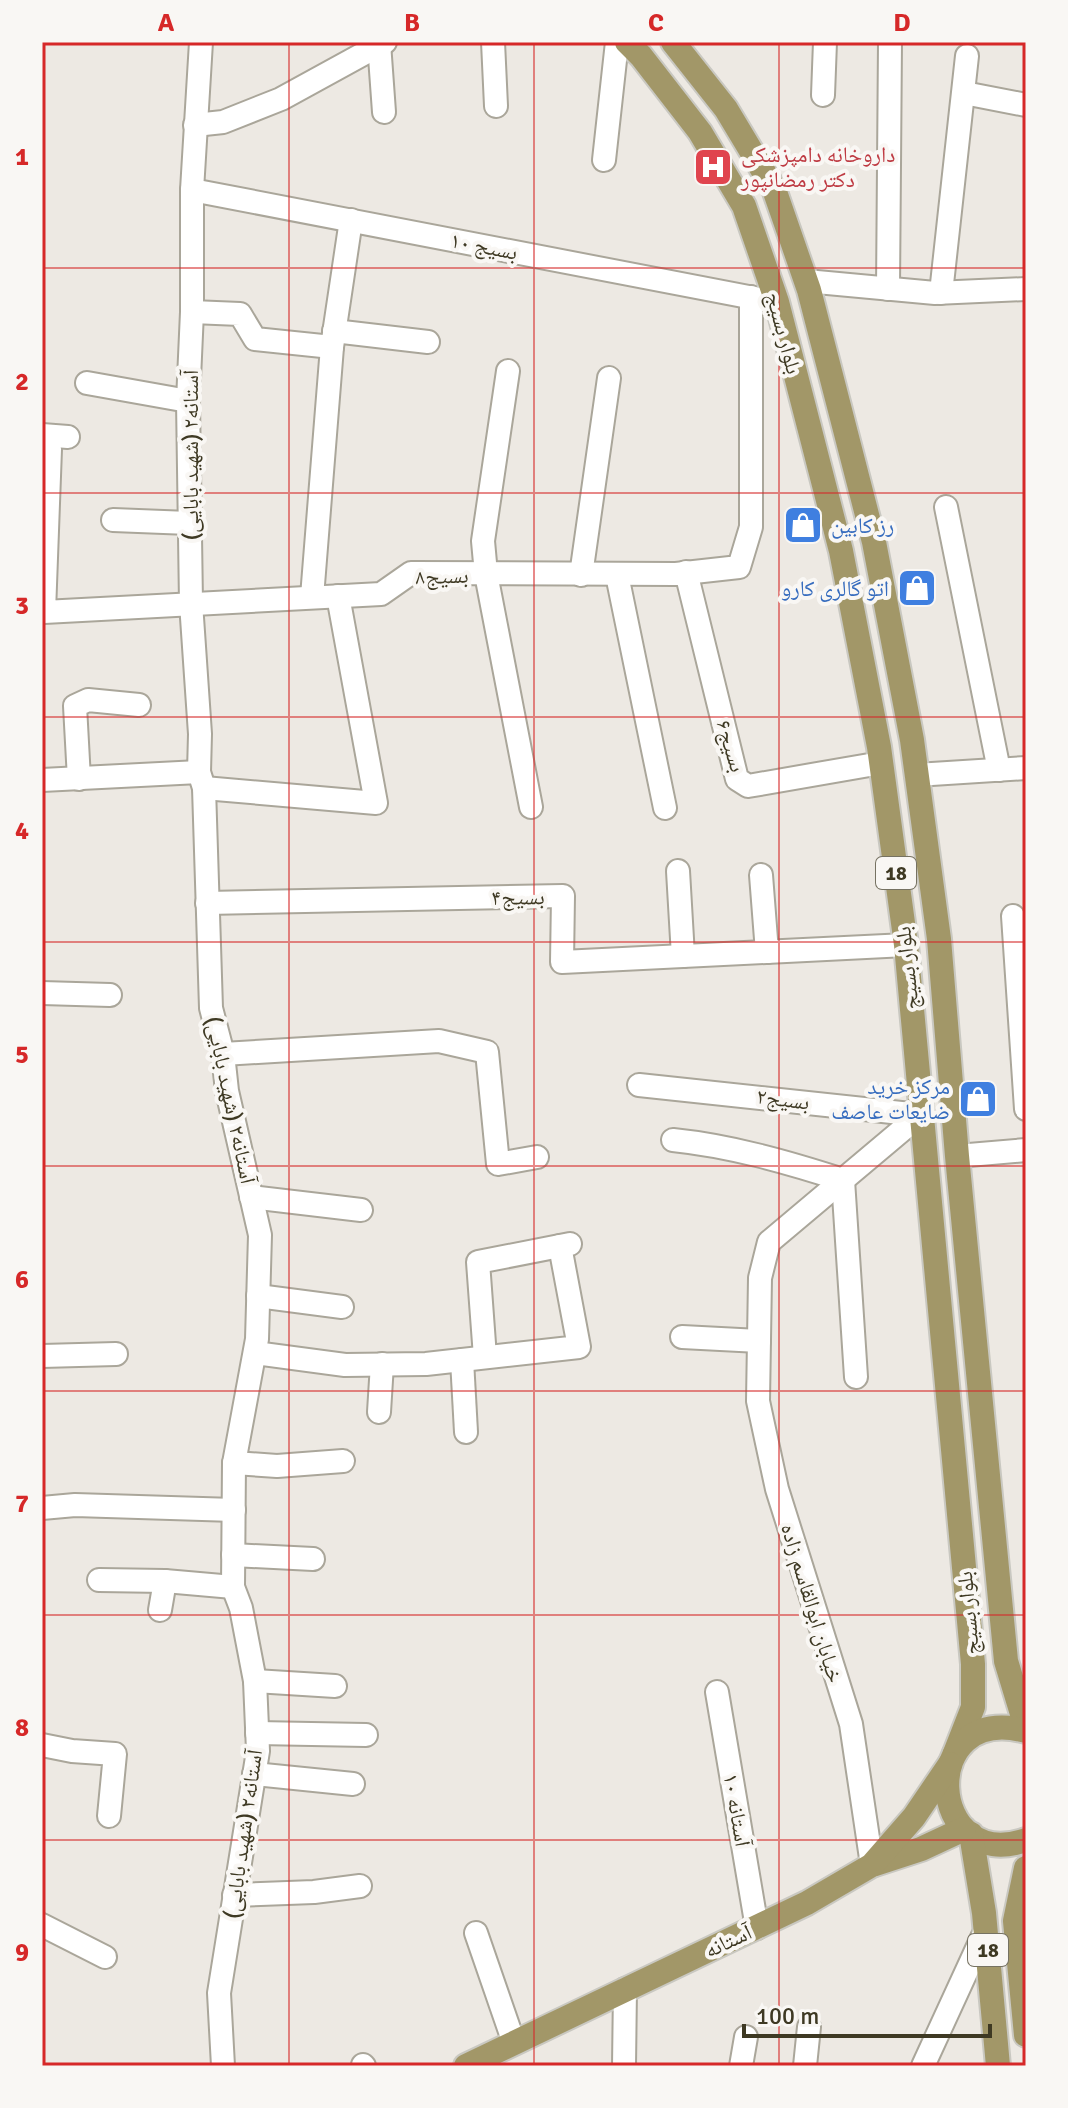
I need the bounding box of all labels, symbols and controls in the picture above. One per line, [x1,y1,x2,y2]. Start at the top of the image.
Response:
text: A [158,7,175,39]
text: B [404,7,420,39]
text: C [648,7,664,39]
text: D [893,7,911,39]
text: 1 [15,141,29,173]
place label: داروخانه دامپزشکی دکتر رمضانپور [740,141,895,193]
hospital icon: داروخانه دامپزشکی دکتر رمضانپور [692,146,734,188]
street label: بسیج ۱۰ [448,226,520,266]
street label: بلوار بسیج [760,289,808,377]
text: 2 [15,366,29,398]
street label: آستانه۲ (شهید بابایی) [177,369,204,540]
shop icon: رز کابین [782,504,824,546]
place label: رز کابین [831,512,894,539]
street label: بسیج۸ [415,562,469,590]
shop icon: اتو گالری کارو [896,567,938,609]
place label: اتو گالری کارو [781,575,889,602]
text: 3 [15,590,29,622]
street label: بسیج۶ [710,717,752,775]
text: 4 [15,815,29,847]
road number: 18 [876,857,916,889]
street label: بسیج۴ [491,883,545,911]
street label: بلوار بسیج [889,925,925,1011]
street label: آستانه۲ (شهید بابایی) [200,1014,262,1187]
text: 5 [15,1039,29,1071]
place label: مرکز خرید ضایعات عاصف [831,1073,950,1125]
shop icon: مرکز خرید ضایعات عاصف [957,1078,999,1120]
street label: بسیج۲ [755,1082,811,1116]
text: 6 [15,1264,29,1296]
text: 7 [15,1488,29,1520]
street label: خیابان ابوالقاسم زاده [774,1520,849,1686]
street label: بلوار بسیج [951,1570,985,1656]
text: 8 [15,1712,29,1744]
street label: آستانه۲ (شهید بابایی) [218,1747,268,1920]
street label: آستانه ۱۰ [717,1771,757,1849]
street label: آستانه [700,1918,756,1964]
road number: 18 [968,1934,1008,1966]
text: 9 [15,1937,29,1969]
scale bar [744,1988,990,2038]
text: 100 m [756,2001,819,2031]

